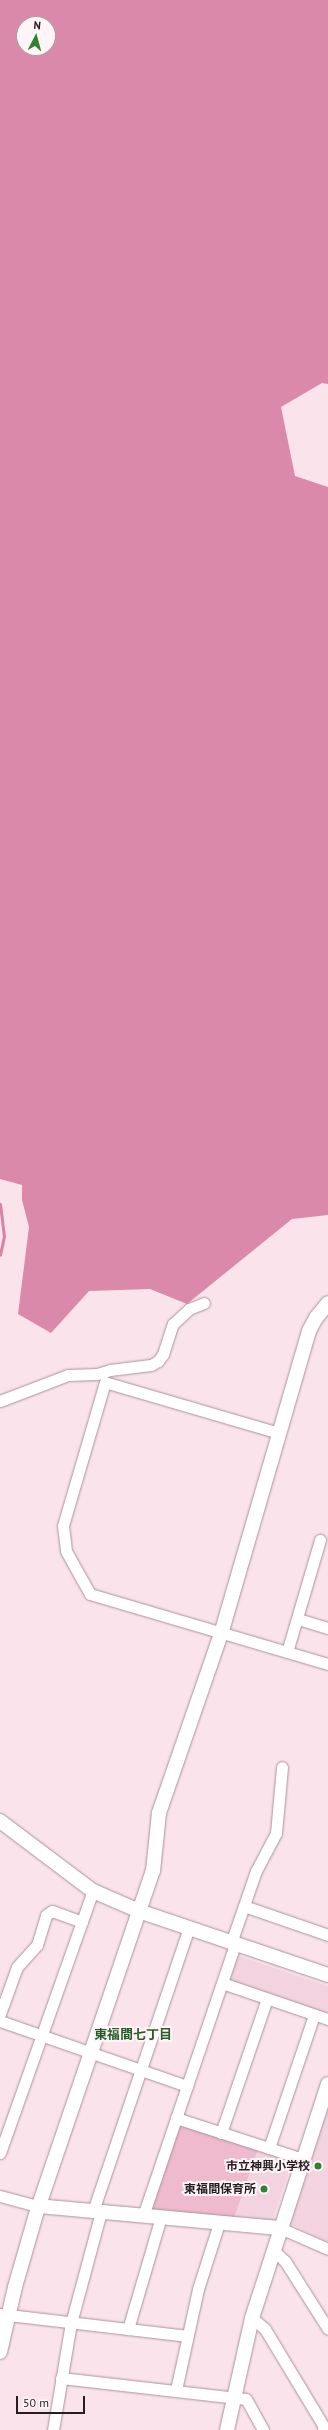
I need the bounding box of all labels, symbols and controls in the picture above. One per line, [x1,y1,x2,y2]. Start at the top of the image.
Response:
north arrow [16,16,56,56]
text: N [33,18,41,32]
district label: 東福間七丁目 [94,2027,172,2043]
place label: 市立神興小学校 [226,2159,310,2173]
marker: 市立神興小学校 [313,2161,323,2171]
place label: 東福間保育所 [184,2182,256,2196]
marker: 東福間保育所 [259,2184,269,2194]
scale bar [18,2388,87,2414]
text: 50 m [23,2395,49,2410]

